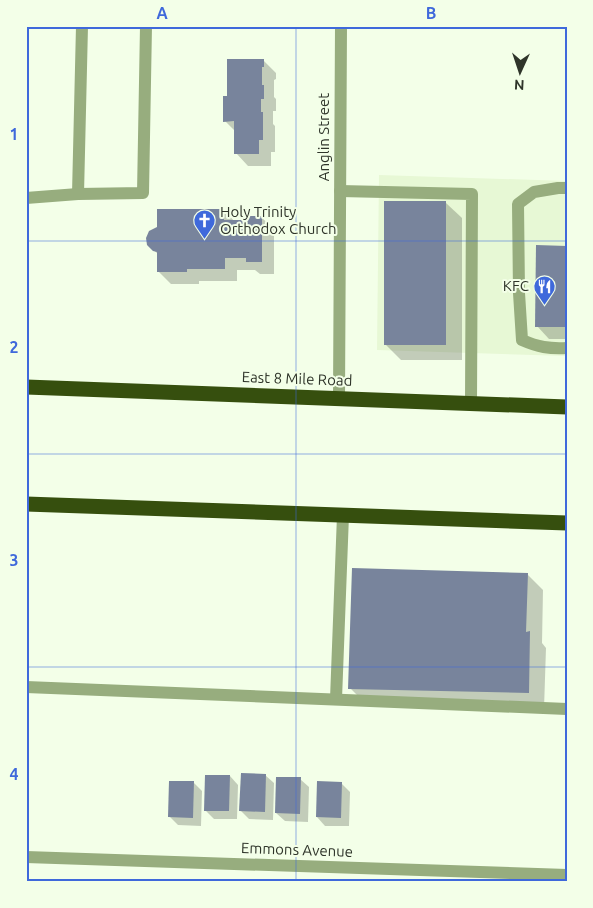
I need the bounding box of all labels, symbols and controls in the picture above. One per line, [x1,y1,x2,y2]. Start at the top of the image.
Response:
text: A [156,4,168,22]
text: B [426,4,436,22]
north arrow [496,48,546,98]
text: N [514,77,525,93]
street label: Anglin Street [315,93,332,181]
text: 1 [9,125,19,143]
place label: Holy Trinity Orthodox Church [220,203,337,237]
church icon: Holy Trinity Orthodox Church [192,209,216,240]
restaurant icon: KFC [533,274,557,305]
place label: KFC [503,277,529,294]
text: 2 [9,338,19,356]
street label: East 8 Mile Road [241,368,353,389]
text: 3 [9,551,19,569]
text: 4 [9,765,19,783]
street label: Emmons Avenue [241,839,353,860]

